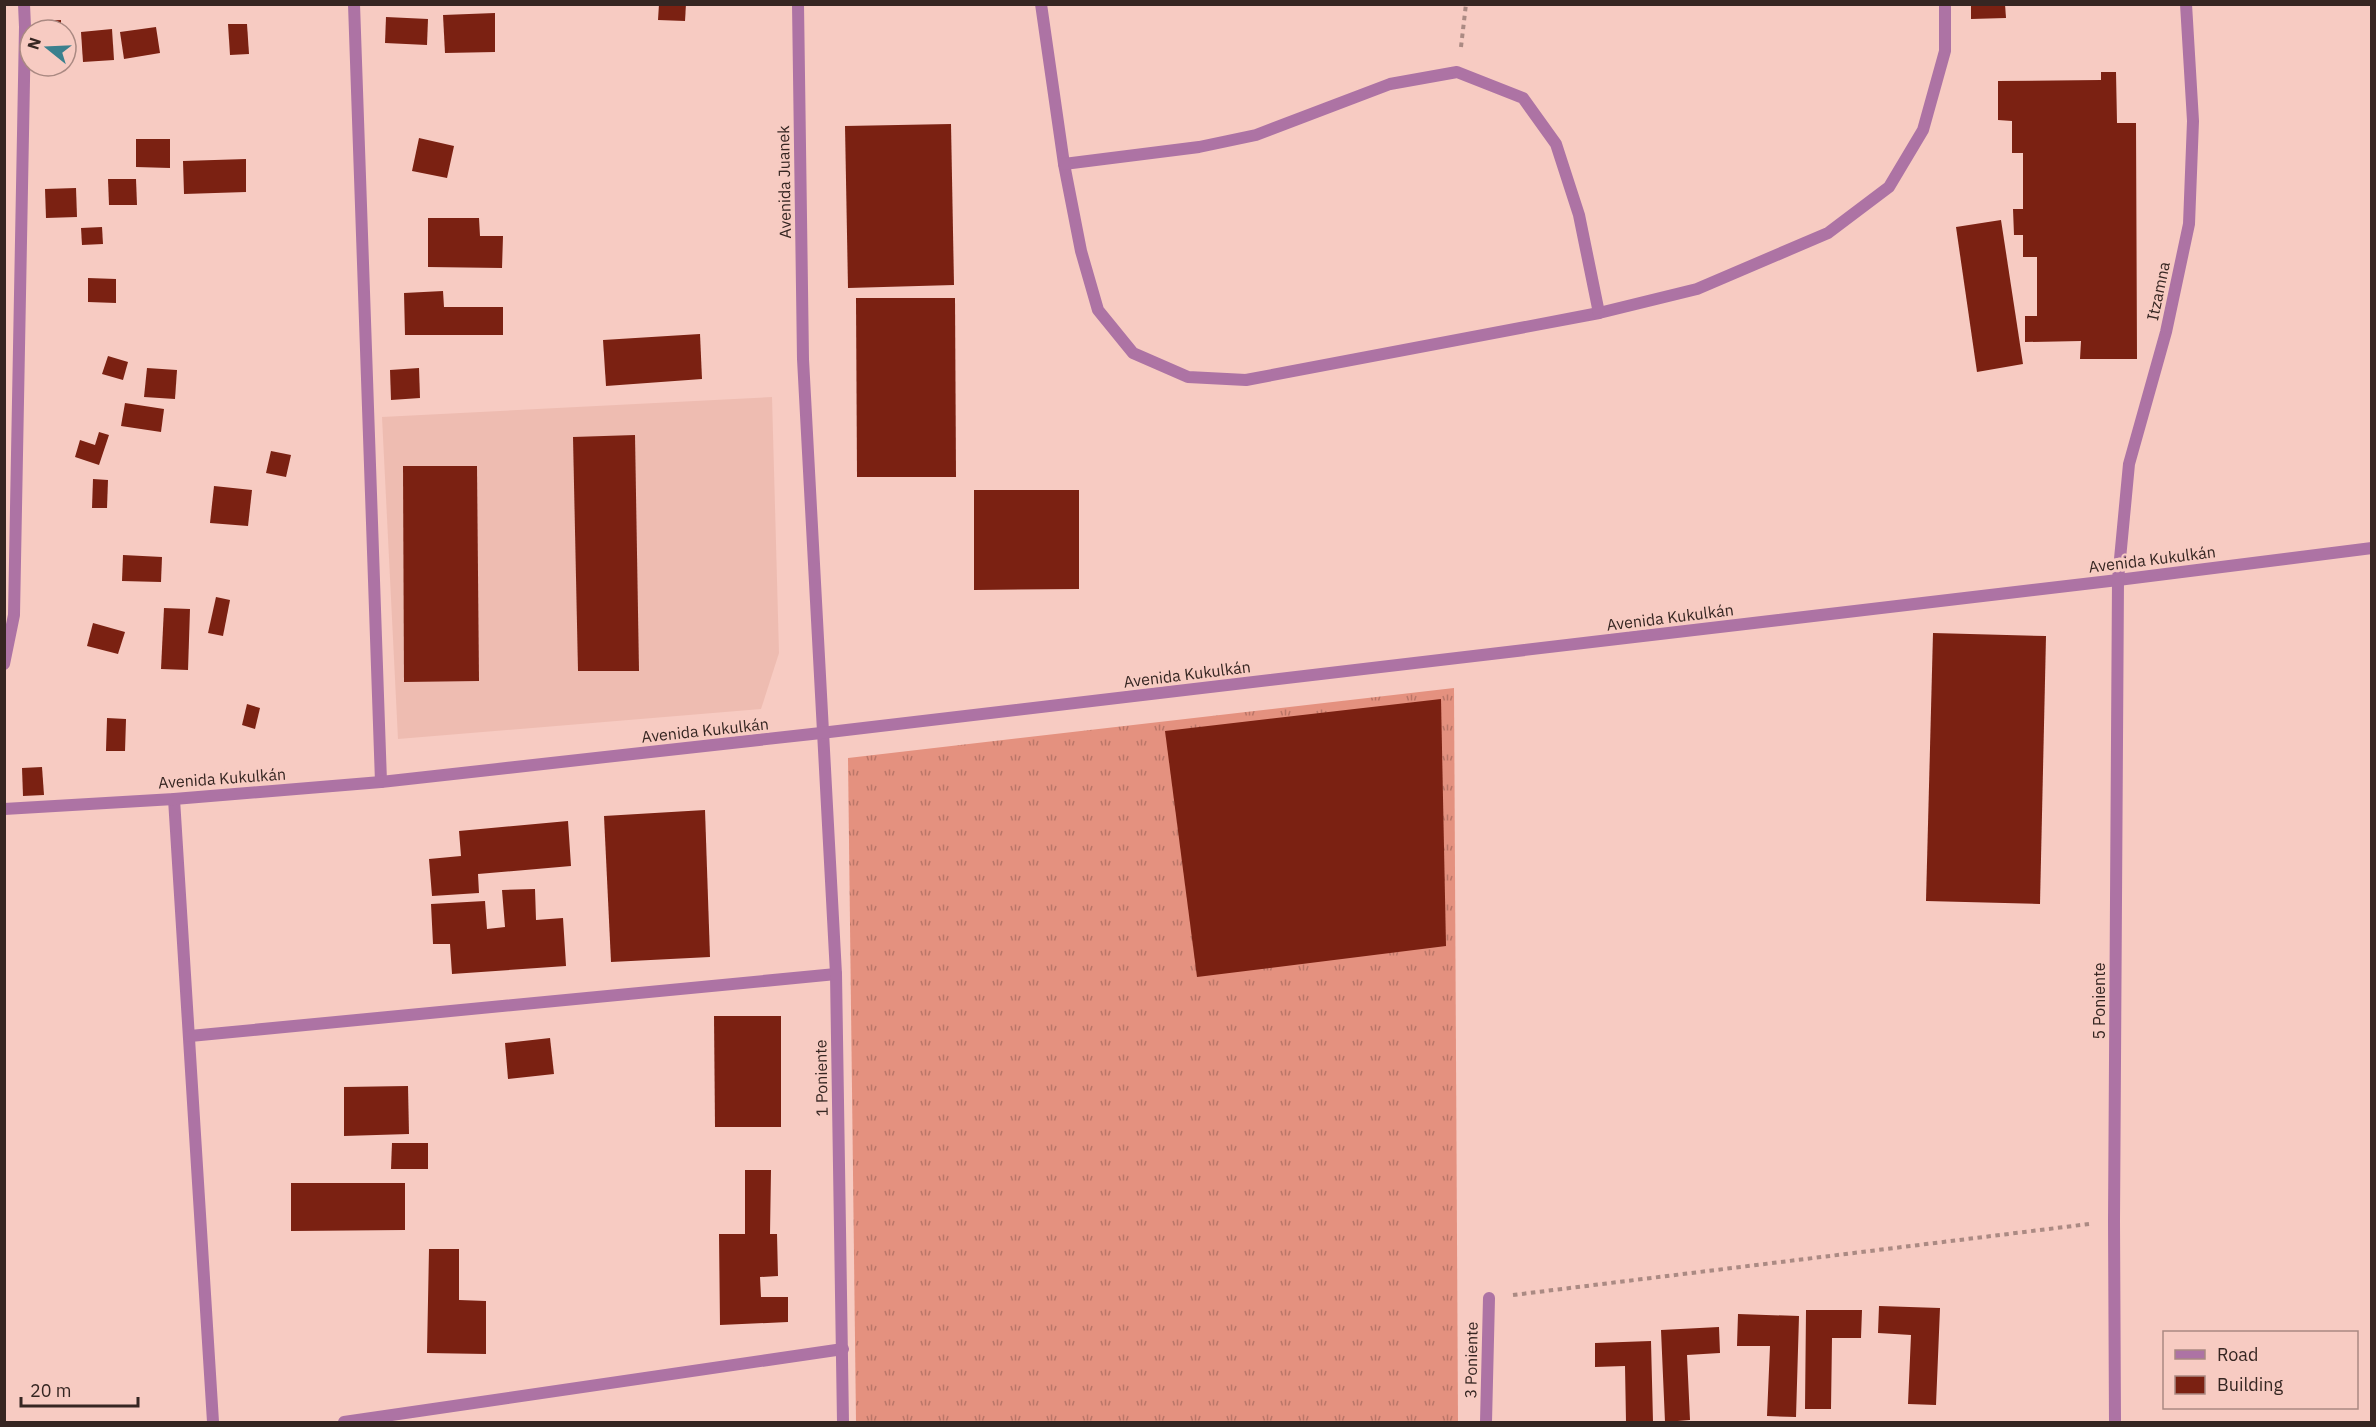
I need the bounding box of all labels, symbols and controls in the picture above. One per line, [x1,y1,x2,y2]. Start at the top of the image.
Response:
north arrow [18,18,78,78]
text: N [22,35,45,52]
street label: Avenida Juanek [773,125,795,239]
street label: Itzamna [2142,259,2174,322]
street label: Avenida Kukulkán [2087,541,2217,577]
street label: Avenida Kukulkán [1605,599,1735,635]
street label: Avenida Kukulkán [1122,656,1252,692]
street label: Avenida Kukulkán [640,713,770,747]
street label: Avenida Kukulkán [157,764,287,792]
street label: 5 Poniente [2089,962,2109,1040]
street label: 1 Poniente [810,1039,832,1117]
street label: 3 Poniente [1460,1321,1482,1399]
legend [2163,1331,2358,1409]
text: Road [2217,1343,2258,1366]
scale bar [21,1370,138,1408]
text: Building [2217,1373,2284,1396]
text: 20 m [30,1379,72,1402]

